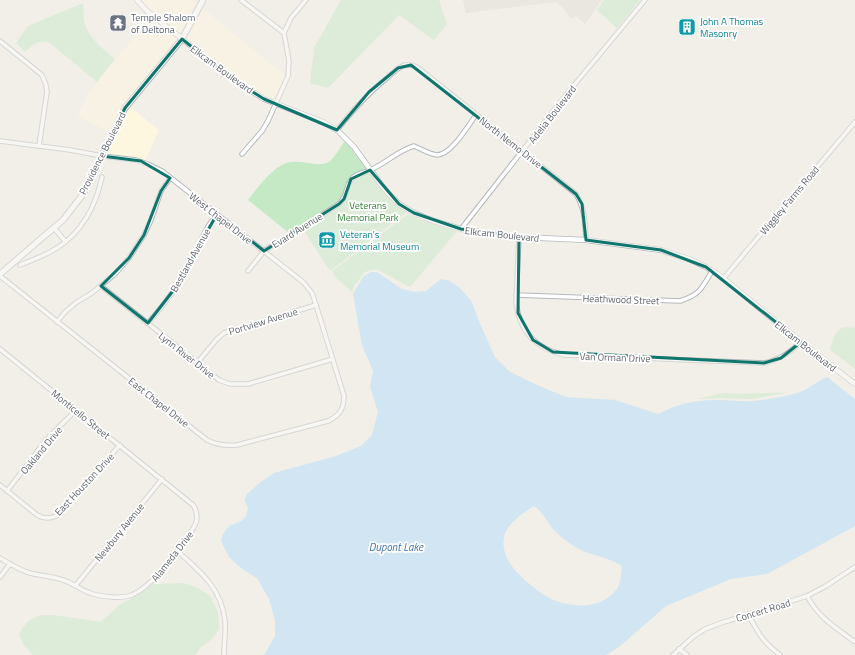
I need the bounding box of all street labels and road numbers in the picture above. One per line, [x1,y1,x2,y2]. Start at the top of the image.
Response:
street label: Elkcam Boulevard [187,41,256,97]
street label: Adelia Boulevard [525,82,580,147]
street label: Providence Boulevard [75,109,130,197]
street label: North Nemo Drive [476,113,545,172]
street label: Wiggley Farms Road [756,163,823,238]
street label: West Chapel Drive [186,189,255,248]
street label: Evard Avenue [269,209,326,252]
street label: Elkcam Boulevard [464,223,540,246]
street label: Bestland Avenue [167,226,214,295]
street label: Heathwood Street [582,291,660,308]
street label: Portview Avenue [227,304,299,339]
street label: Elkcam Boulevard [772,317,840,375]
street label: Lynn River Drive [155,329,218,382]
street label: Van Orman Drive [579,349,651,366]
street label: East Chapel Drive [125,374,192,431]
street label: Monticello Street [48,386,114,443]
street label: Oakland Drive [17,423,66,478]
street label: East Houston Drive [51,450,117,519]
street label: Newbury Avenue [91,500,148,565]
street label: Alameda Drive [148,528,197,585]
street label: Concert Road [734,595,792,626]

